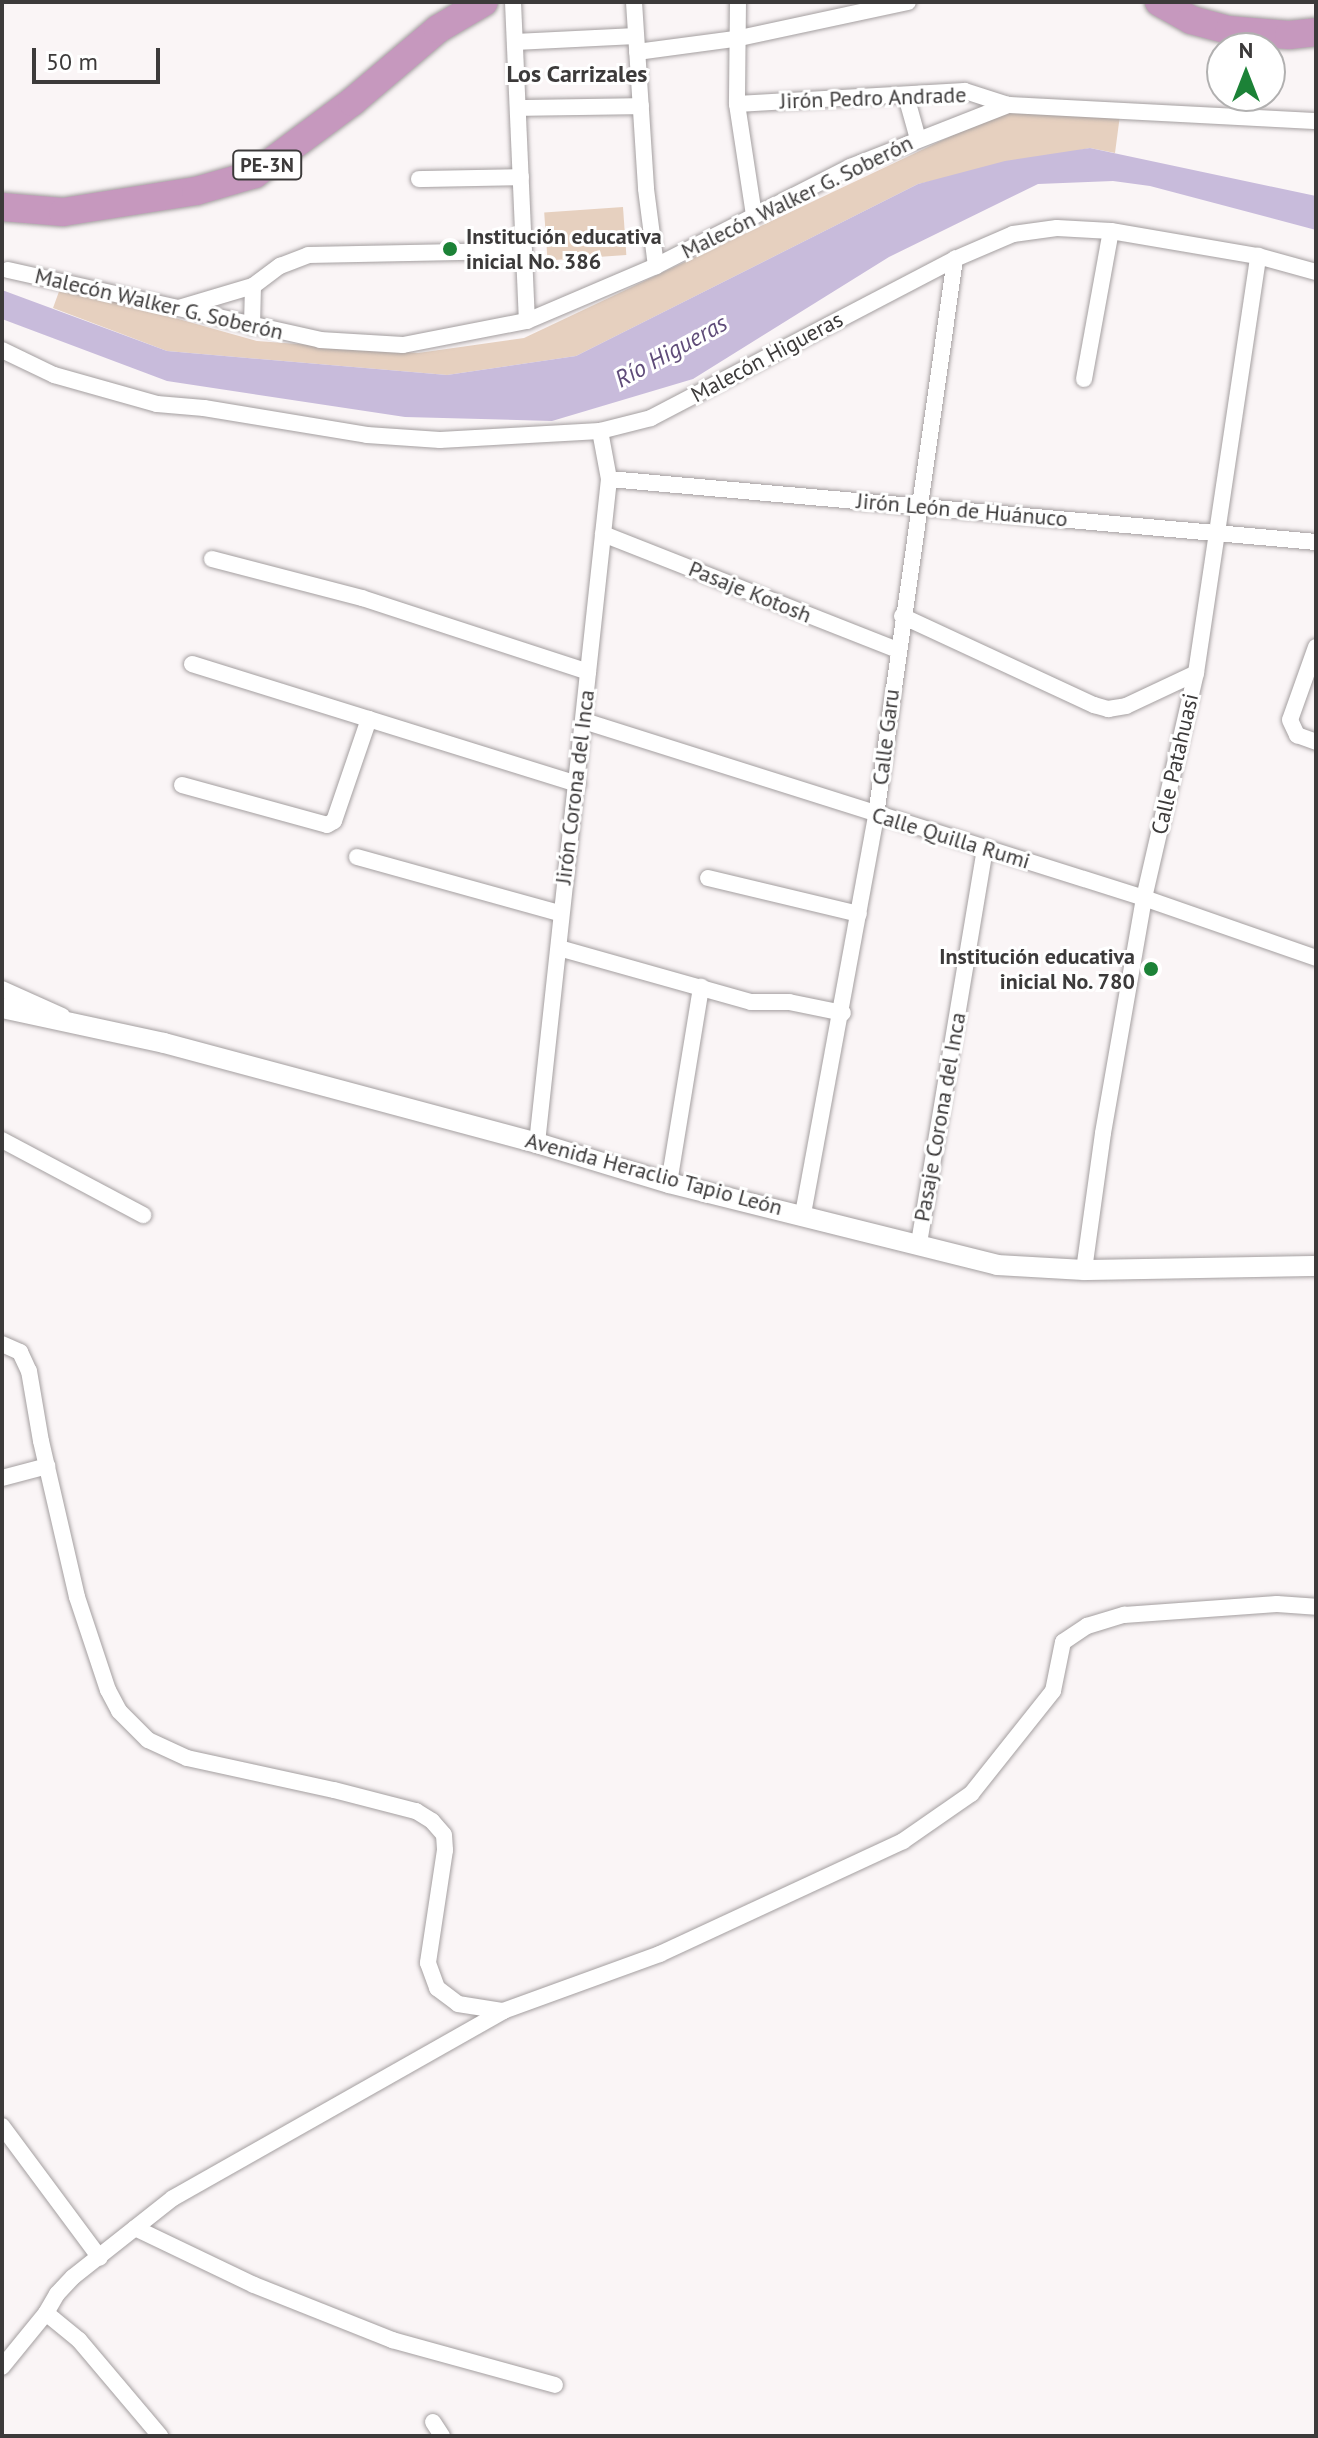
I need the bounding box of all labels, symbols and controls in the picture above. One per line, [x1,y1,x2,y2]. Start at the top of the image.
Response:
scale bar [36,32,164,82]
north arrow [1206,32,1286,112]
text: N [1239,36,1253,64]
text: 50 m [46,46,98,77]
district label: Los Carrizales [506,60,648,88]
street label: Jirón Pedro Andrade [779,82,967,114]
street label: Malecón Walker G. Soberón [676,129,918,265]
road number: PE-3N [231,149,303,181]
place label: Institución educativa inicial No. 386 [466,223,662,274]
marker: Institución educativa inicial No. 386 [441,240,459,258]
street label: Malecón Walker G. Soberón [31,262,287,346]
street label: Malecón Higueras [687,306,847,408]
water label: Río Higueras [610,308,732,394]
street label: Jirón León de Huánuco [855,488,1069,532]
street label: Pasaje Kotosh [685,555,815,629]
street label: Calle Garu [867,687,905,787]
street label: Jirón Corona del Inca [550,688,600,886]
street label: Calle Patahuasi [1146,691,1204,837]
street label: Calle Quilla Rumi [869,801,1033,875]
place label: Institución educativa inicial No. 780 [939,943,1135,994]
marker: Institución educativa inicial No. 780 [1142,960,1160,978]
street label: Pasaje Corona del Inca [909,1010,971,1224]
street label: Avenida Heraclio Tapio León [522,1127,786,1221]

